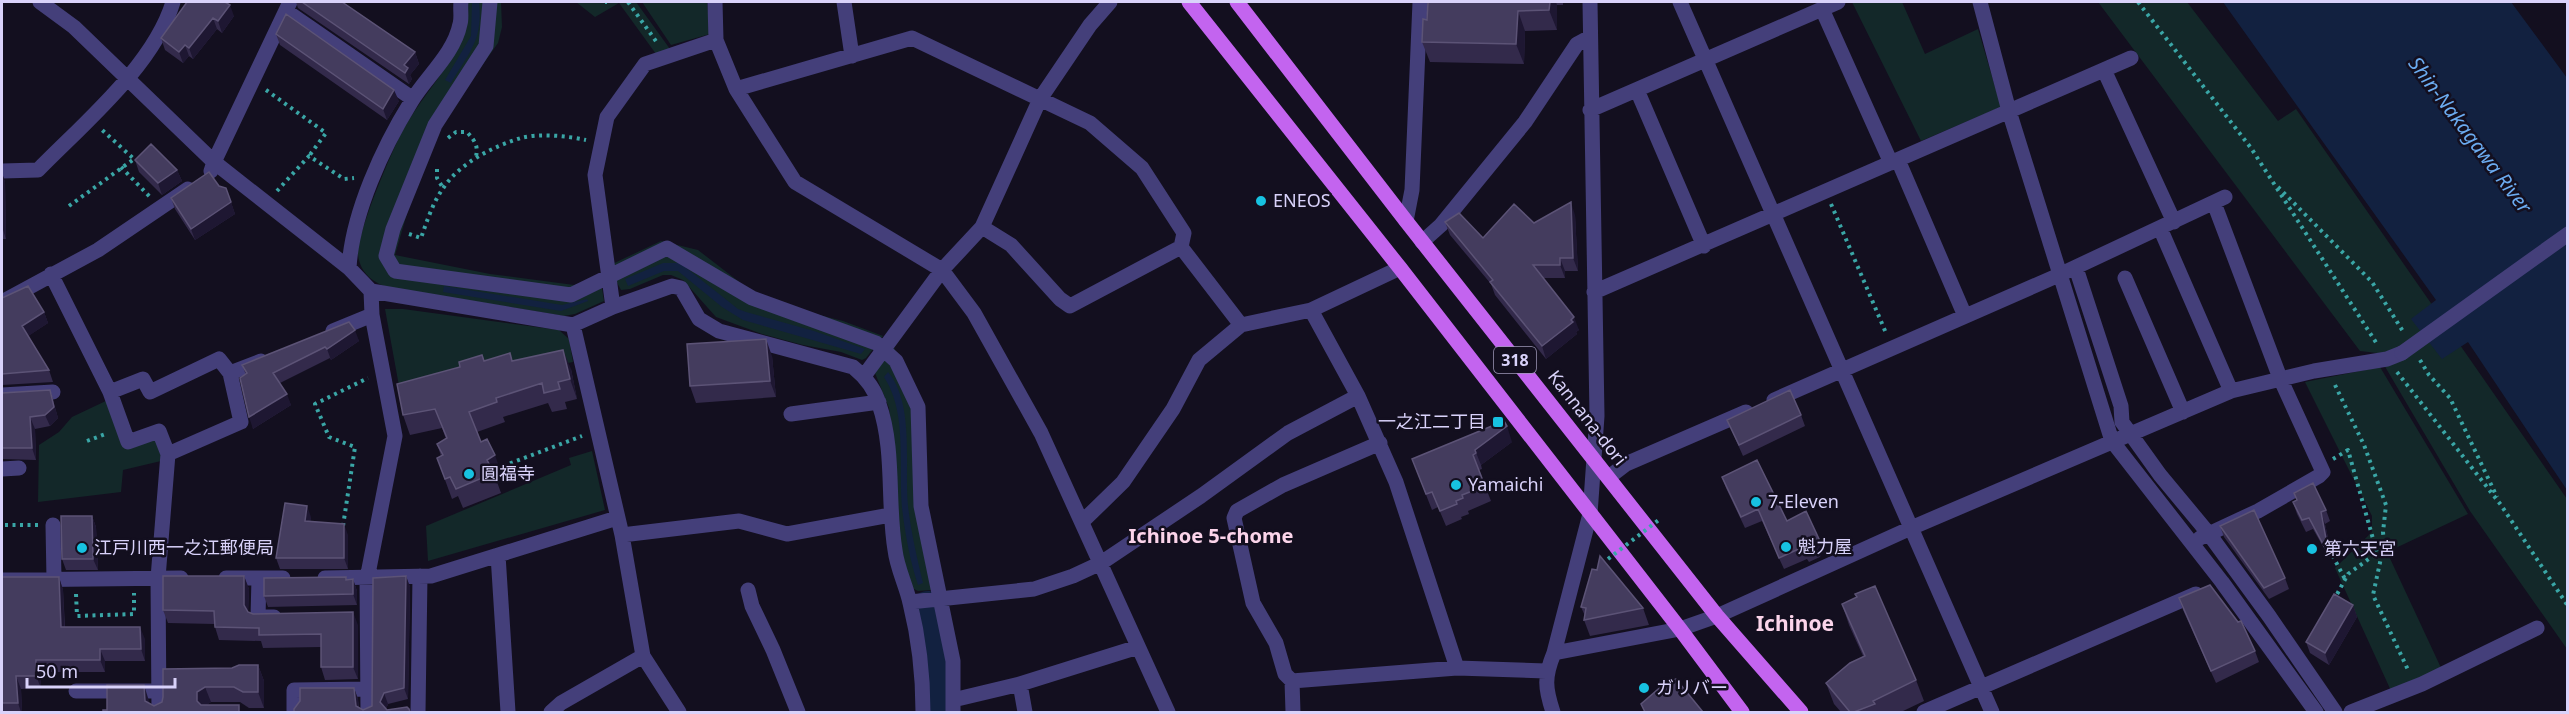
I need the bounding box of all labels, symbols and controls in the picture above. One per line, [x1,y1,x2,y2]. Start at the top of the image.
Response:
water label: Shin-Nakagawa River [2403,51,2539,219]
place label: ENEOS [1273,188,1331,212]
marker: ENEOS [1254,194,1268,208]
road number: 318 [1494,347,1536,373]
street label: Kannana-dori [1543,365,1633,470]
place label: 一之江二丁目 [1378,409,1486,433]
marker: 一之江二丁目 [1491,415,1505,429]
place label: 圓福寺 [481,461,535,485]
marker: 圓福寺 [462,467,476,481]
place label: Yamaichi [1468,472,1543,496]
marker: Yamaichi [1449,478,1463,492]
place label: 7-Eleven [1768,489,1839,513]
marker: 7-Eleven [1749,495,1763,509]
district label: Ichinoe 5-chome [1129,522,1293,549]
place label: 魁力屋 [1798,534,1852,558]
place label: 江戸川西一之江郵便局 [94,535,274,559]
place label: 第六天宮 [2324,536,2396,560]
marker: 魁力屋 [1779,540,1793,554]
marker: 江戸川西一之江郵便局 [75,541,89,555]
marker: 第六天宮 [2305,542,2319,556]
district label: Ichinoe [1756,609,1834,637]
scale bar [27,651,176,689]
text: 50 m [36,659,78,683]
place label: ガリバー [1656,675,1728,699]
marker: ガリバー [1637,681,1651,695]

